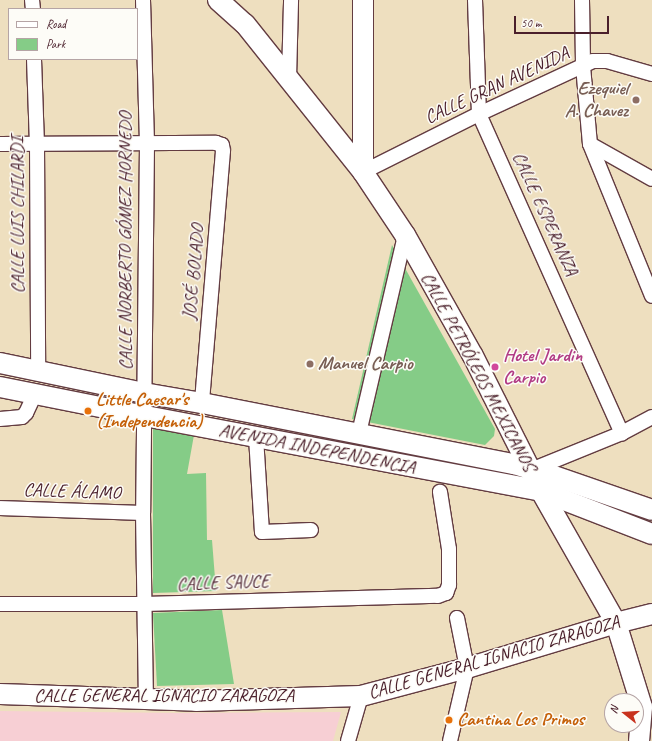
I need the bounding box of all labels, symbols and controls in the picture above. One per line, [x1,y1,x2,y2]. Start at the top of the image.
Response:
legend [8,8,138,60]
scale bar [516,8,611,34]
text: 50 m [521,15,541,31]
text: Road [46,16,66,32]
text: Park [46,36,65,52]
street label: CALLE GRAN AVENIDA [421,43,573,129]
place label: Ezequiel A. Chavez [565,78,628,122]
marker: Ezequiel A. Chavez [631,95,641,105]
street label: CALLE NORBERTO GÓMEZ HORNEDO [115,112,137,370]
street label: CALLE LUIS CHILARDI [7,136,29,294]
street label: CALLE ESPERANZA [507,148,583,280]
street label: JOSÉ BOLADO [178,223,210,321]
street label: CALLE PETRÓLEOS MEXICANOS [415,268,541,476]
place label: Hotel Jardin Carpio [503,345,583,389]
place label: Manuel Carpio [318,353,413,375]
marker: Manuel Carpio [305,359,315,369]
marker: Hotel Jardin Carpio [490,362,500,372]
place label: Little Caesar's (Independencia) [96,389,202,433]
marker: Little Caesar's (Independencia) [83,406,93,416]
street label: AVENIDA INDEPENDENCIA [217,419,417,479]
street label: CALLE ÁLAMO [23,479,121,505]
street label: CALLE SAUCE [176,570,270,596]
street label: CALLE GENERAL IGNACIO ZARAGOZA [365,611,623,705]
street label: CALLE GENERAL IGNACIO ZARAGOZA [33,685,295,707]
north arrow [604,693,644,733]
text: N [606,704,621,715]
place label: Cantina Los Primos [457,709,585,731]
marker: Cantina Los Primos [444,715,454,725]

